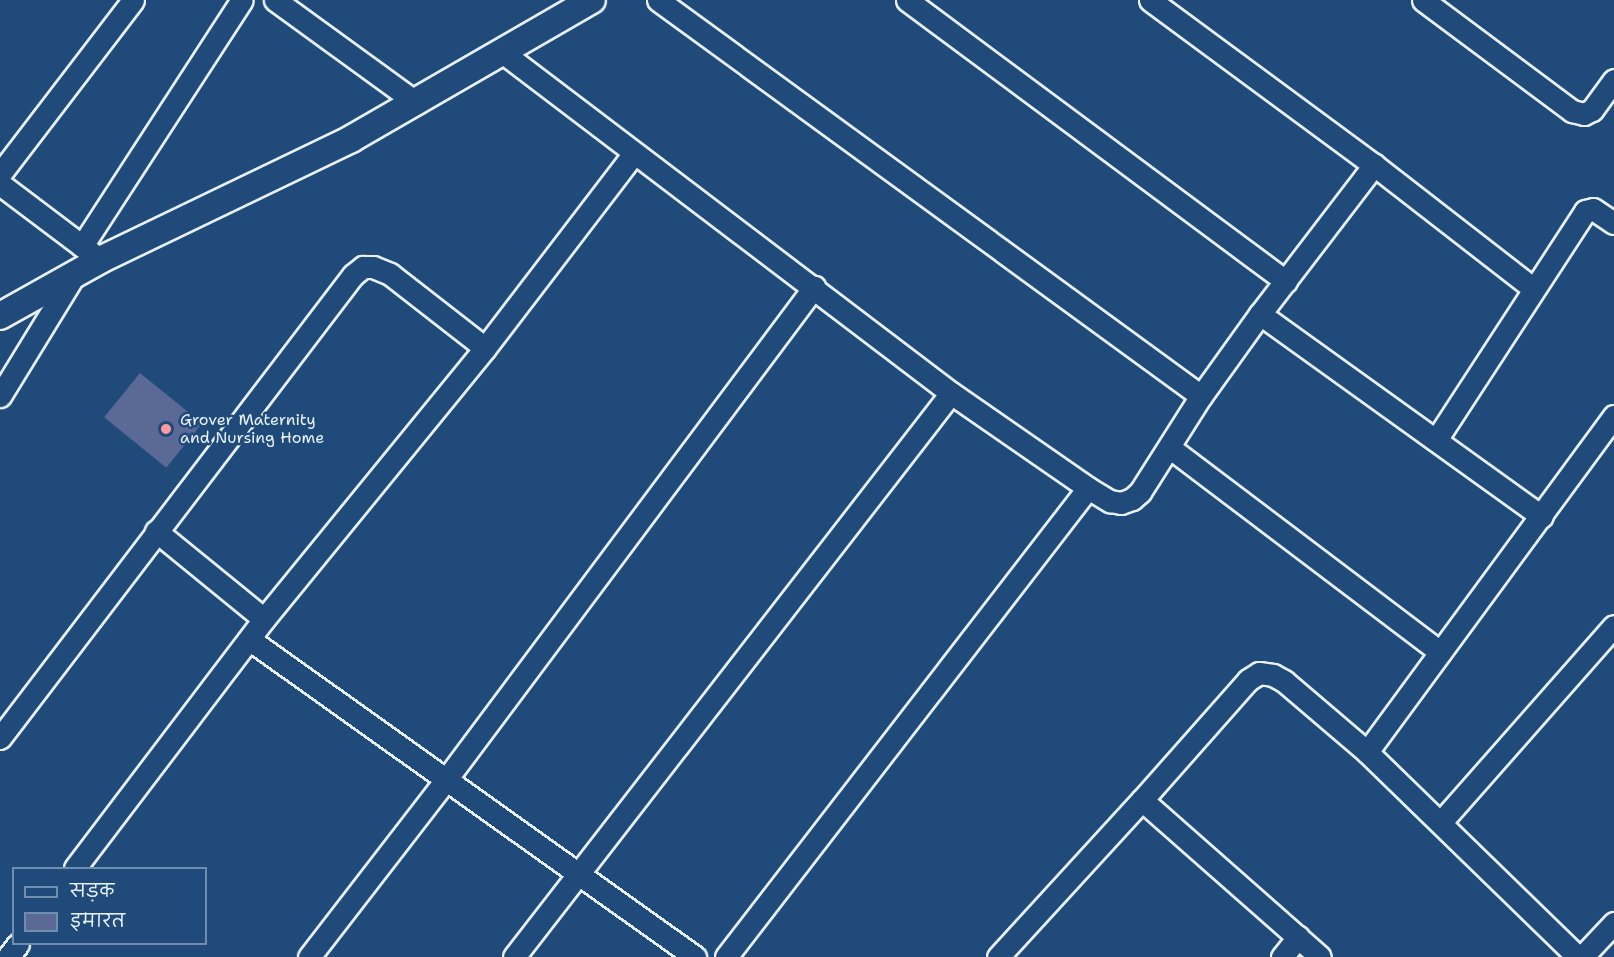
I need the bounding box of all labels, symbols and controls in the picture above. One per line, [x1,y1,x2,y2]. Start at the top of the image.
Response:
place label: Grover Maternity and Nursing Home [180,410,324,448]
marker: Grover Maternity and Nursing Home [157,420,175,438]
legend [12,867,207,945]
text: सड़क [70,879,114,903]
text: इमारत [70,909,125,933]

